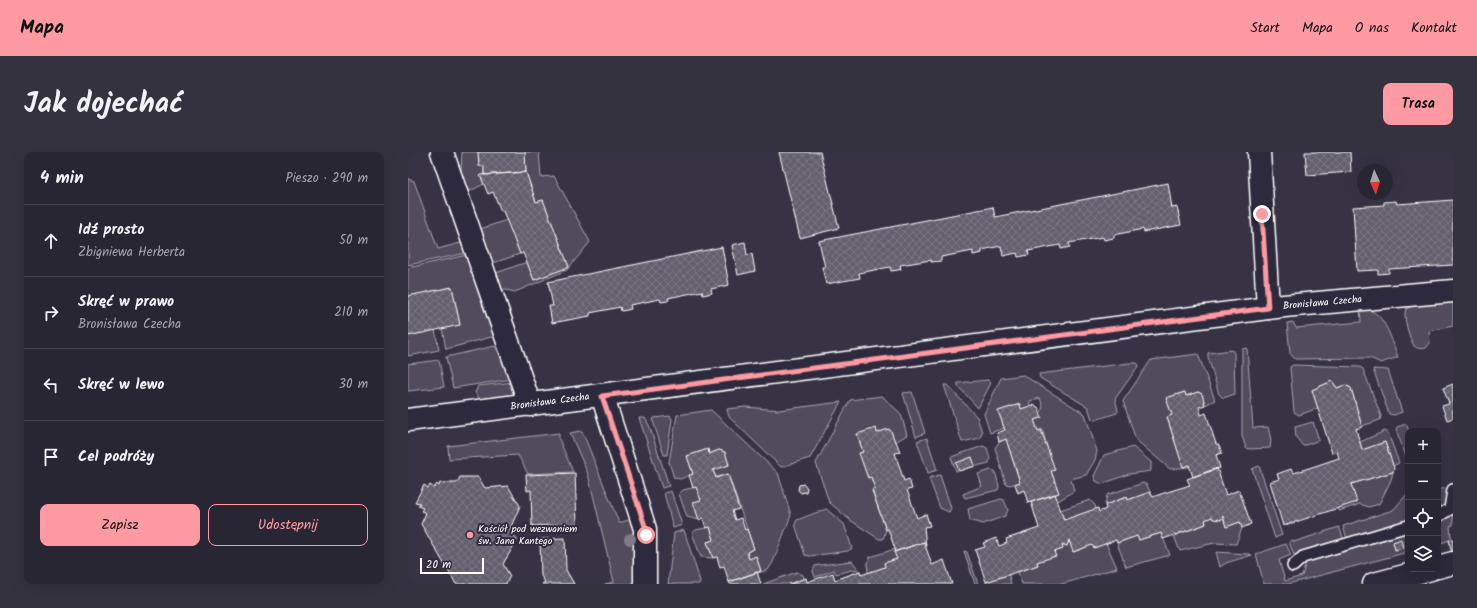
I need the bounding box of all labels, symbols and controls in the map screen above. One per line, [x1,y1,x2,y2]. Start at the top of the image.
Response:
text: Mapa [20,13,64,43]
text: Start [1250,17,1280,39]
text: Mapa [1302,17,1333,39]
text: O nas [1355,17,1389,39]
text: Kontakt [1411,17,1457,39]
text: Jak dojechać [24,82,183,127]
button: Trasa [1383,83,1453,125]
north arrow [1357,164,1393,200]
text: 4 min [40,165,84,192]
text: Pieszo · 290 m [285,168,368,189]
route end [1253,205,1271,223]
text: Idź prosto [78,218,144,242]
icon: ahead [40,230,62,252]
text: 50 m [339,230,368,251]
text: Zbigniewa Herberta [78,242,185,263]
text: Skręć w prawo [78,290,174,314]
street label: Bronisława Czecha [1282,291,1363,314]
icon: right [40,302,62,324]
text: 210 m [334,302,368,323]
text: Bronisława Czecha [78,314,181,335]
text: Skręć w lewo [78,373,164,397]
icon: left [40,374,62,396]
text: 30 m [339,374,368,395]
street label: Bronisława Czecha [509,388,591,415]
map controls [1405,428,1441,572]
button: + [1405,428,1441,464]
text: Cel podróży [78,445,154,469]
icon: arrive [40,446,62,468]
button: − [1405,464,1441,500]
button: locate [1405,500,1441,536]
button: Zapisz [40,504,200,546]
button: Udostępnij [208,504,368,546]
place label: Kościół pod wezwaniem św. Jana Kantego [478,521,577,549]
route start [637,526,655,544]
marker: Kościół pod wezwaniem św. Jana Kantego [465,530,475,540]
button: layers [1405,536,1441,572]
scale bar [420,556,484,575]
text: 20 m [426,556,451,574]

